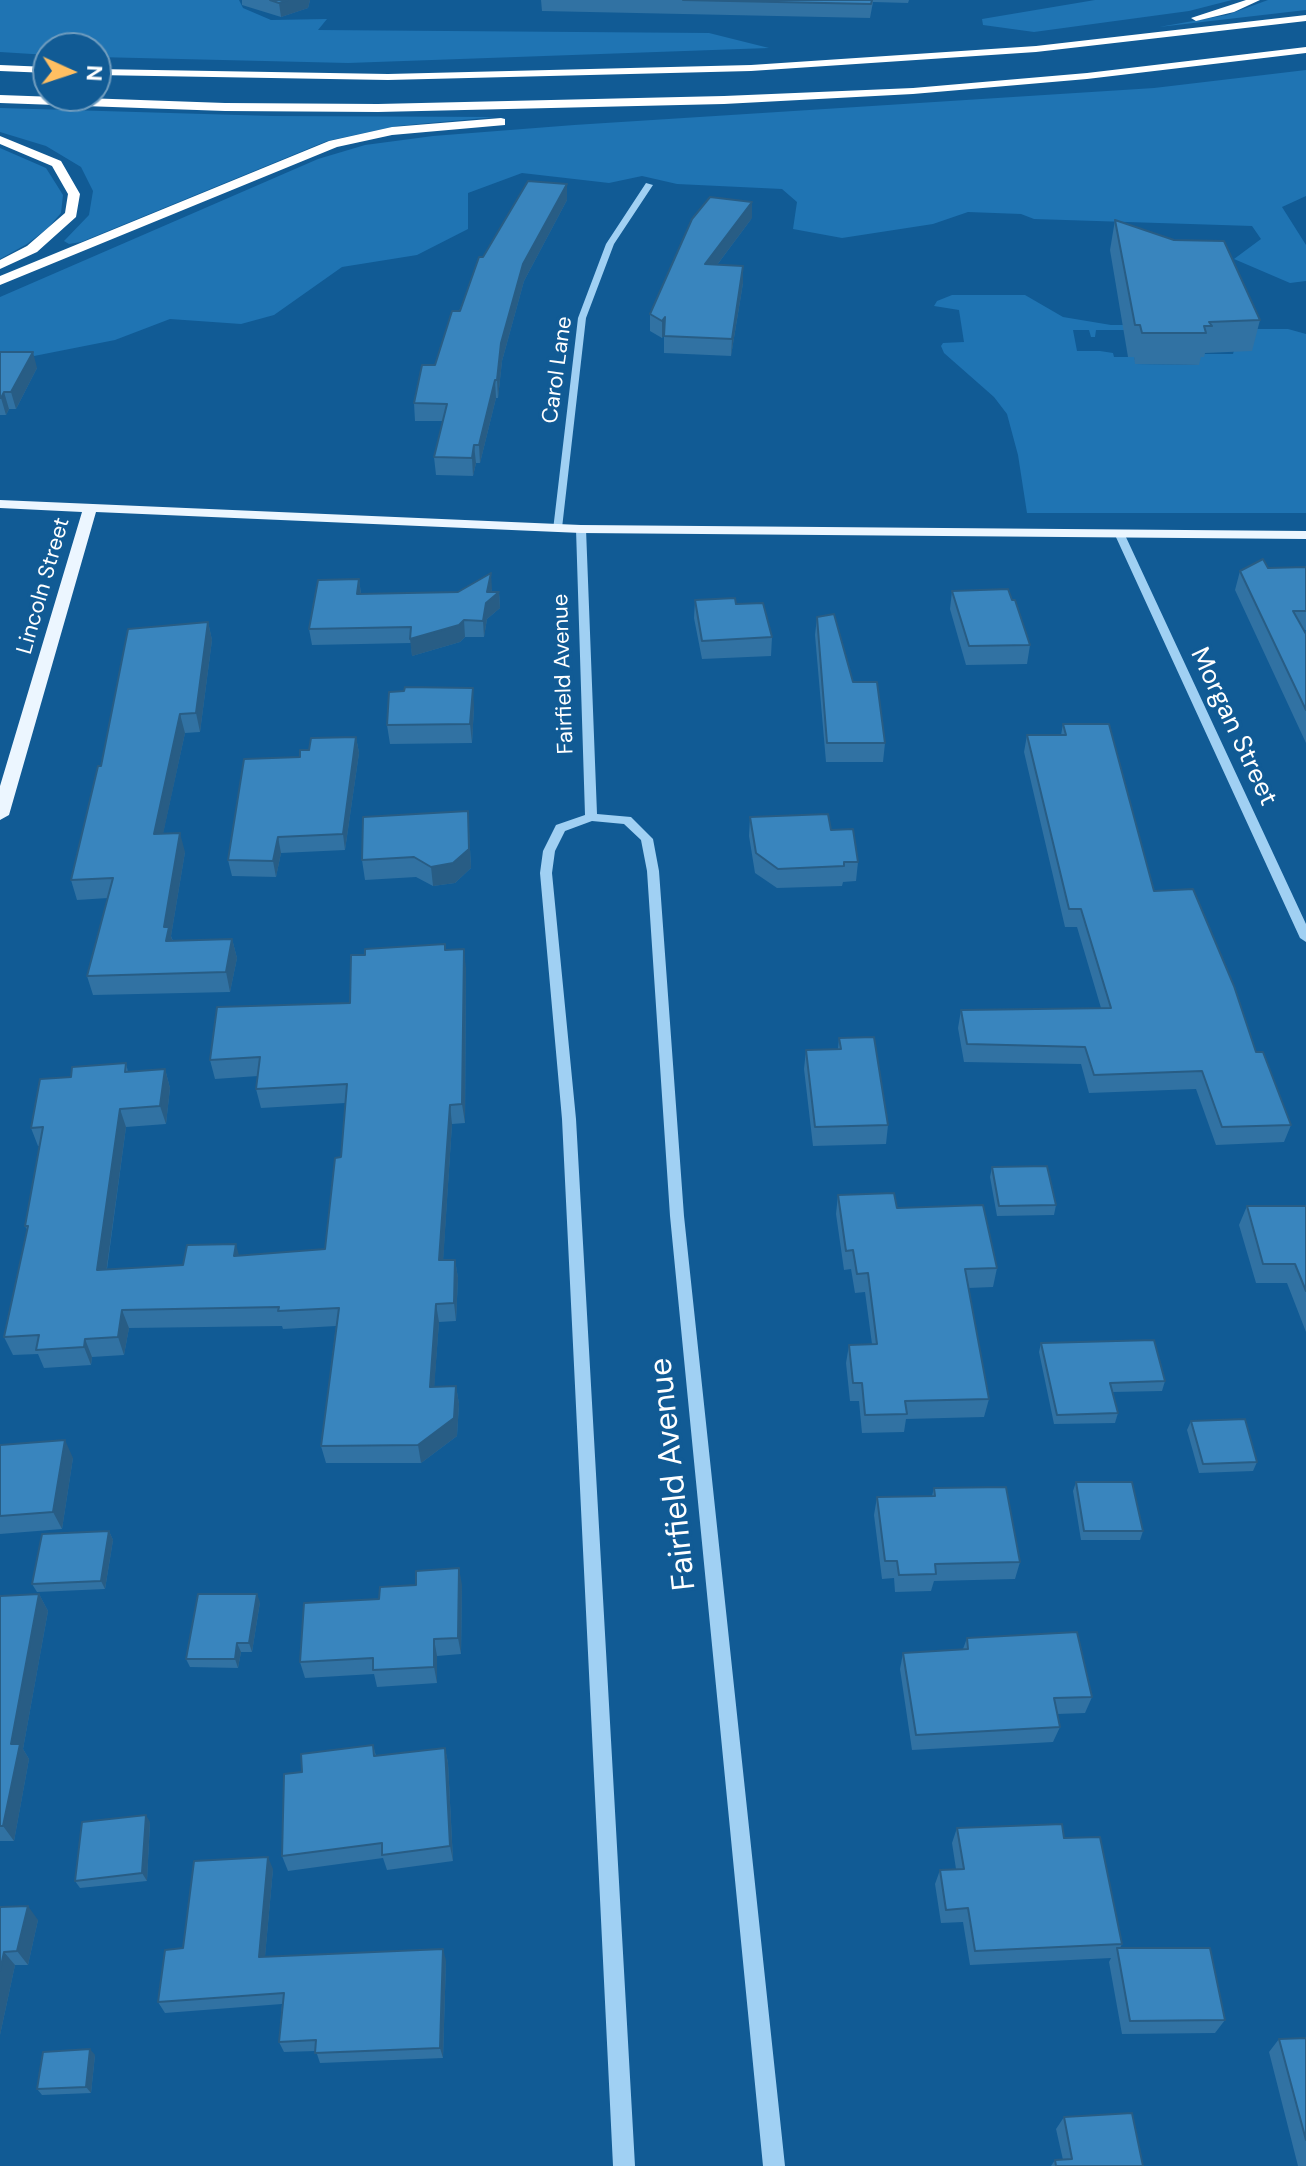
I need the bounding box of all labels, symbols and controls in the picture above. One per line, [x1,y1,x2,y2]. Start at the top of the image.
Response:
north arrow [32,32,112,112]
text: N [80,64,109,82]
street label: Carol Lane [537,315,579,425]
street label: Lincoln Street [12,515,76,657]
street label: Fairfield Avenue [548,593,580,755]
street label: Morgan Street [1183,643,1283,811]
street label: Fairfield Avenue [643,1356,705,1592]

